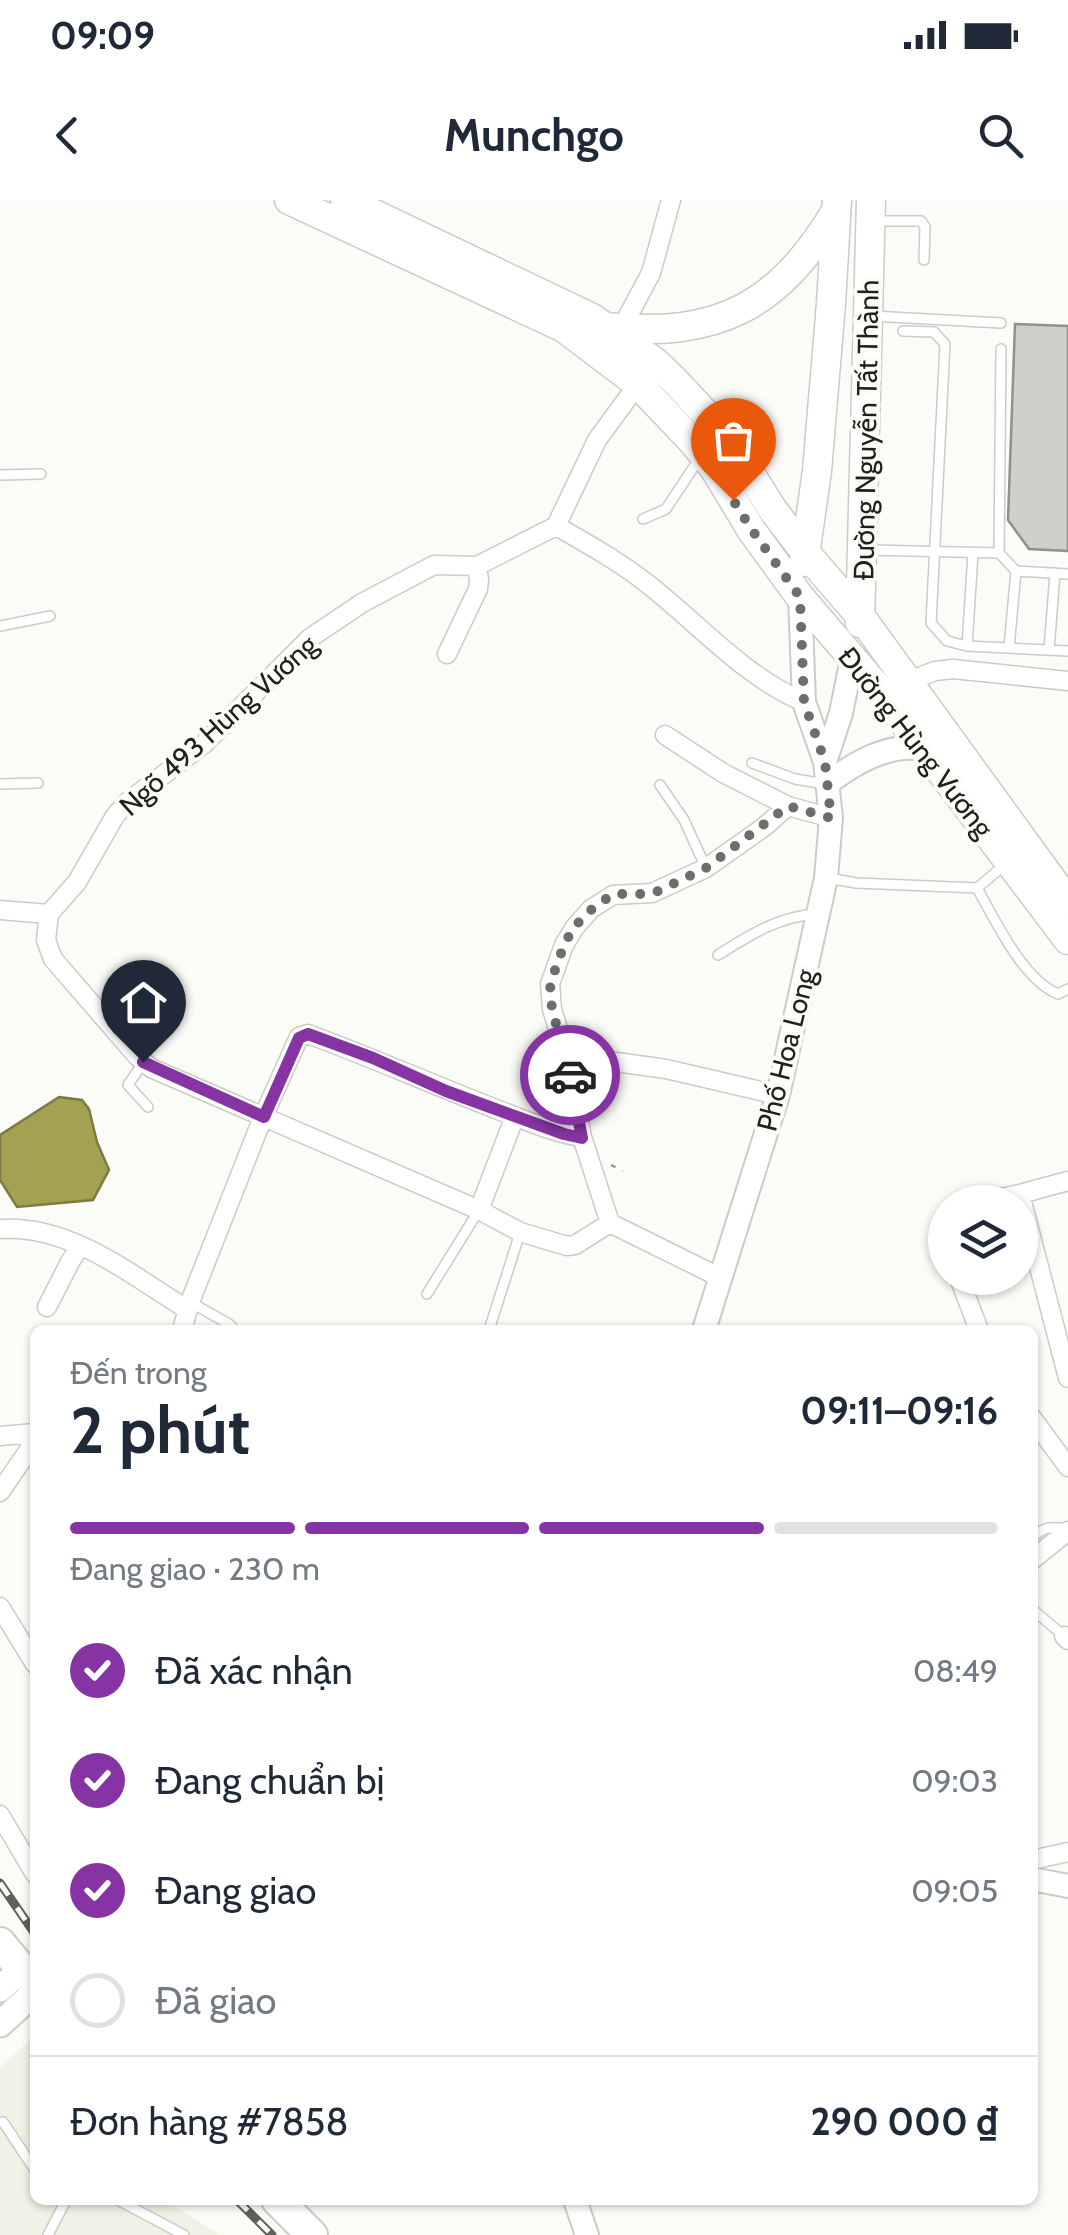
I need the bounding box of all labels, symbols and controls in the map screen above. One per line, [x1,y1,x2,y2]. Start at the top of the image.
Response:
text: 09:09 [50,12,155,59]
icon: back [40,108,95,163]
text: Munchgo [444,108,624,162]
icon: search [973,108,1028,163]
street label: Đường Nguyễn Tất Thành [846,279,886,581]
pin [691,398,776,501]
icon: bag [706,413,761,468]
street label: Ngõ 493 Hùng Vương [112,627,325,823]
street label: Đường Hùng Vương [831,640,1002,845]
pin [101,960,186,1063]
street label: Phố Hoa Long [749,964,823,1135]
icon: home [116,975,171,1030]
courier [520,1025,620,1125]
icon: car [543,1048,598,1103]
map controls [928,1185,1038,1295]
button: layers [928,1185,1038,1295]
text: Đến trong [70,1353,207,1392]
text: 09:11–09:16 [800,1387,998,1434]
text: 2 phút [70,1390,250,1469]
text: Đang giao · 230 m [70,1549,320,1588]
icon: check [70,1643,125,1698]
text: Đã xác nhận [155,1647,353,1694]
text: 08:49 [913,1651,998,1690]
icon: check [70,1753,125,1808]
text: Đang chuẩn bị [155,1757,385,1804]
text: 09:03 [911,1761,998,1800]
icon: check [70,1863,125,1918]
text: Đang giao [155,1867,317,1914]
text: 09:05 [911,1871,998,1910]
text: Đã giao [155,1977,276,2024]
text: Đơn hàng #7858 [70,2098,348,2145]
text: 290 000 ₫ [810,2098,998,2145]

